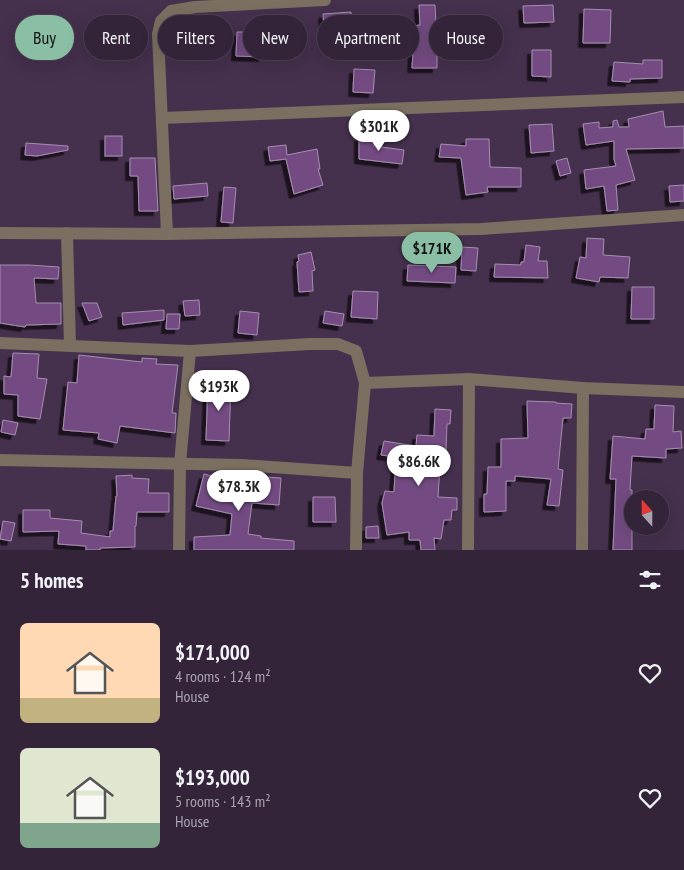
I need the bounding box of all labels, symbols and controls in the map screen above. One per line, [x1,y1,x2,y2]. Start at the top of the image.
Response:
chip: Buy [15,15,74,60]
chip: Rent [84,15,148,60]
chip: Filters [158,15,233,60]
chip: New [243,15,307,60]
chip: Apartment [317,15,419,60]
chip: House [429,15,503,60]
pin: $301K [344,110,414,152]
text: $301K [360,116,398,136]
pin: $171K [397,232,467,274]
text: $171K [413,238,451,258]
pin: $193K [184,370,254,412]
text: $193K [200,376,238,396]
pin: $86.6K [378,444,460,487]
text: $86.6K [398,451,440,471]
pin: $78.3K [198,470,280,512]
text: $78.3K [218,476,260,496]
north arrow [624,490,669,535]
map controls [624,490,669,535]
icon: filters [636,566,664,594]
text: 5 homes [20,567,83,594]
text: $171,000 [175,639,250,666]
icon: home [60,643,120,703]
icon: heart [636,659,664,687]
text: 4 rooms · 124 m² [175,666,271,686]
text: House [175,686,209,706]
text: $193,000 [175,764,250,791]
icon: home [60,768,120,828]
icon: heart [636,784,664,812]
text: 5 rooms · 143 m² [175,791,271,811]
text: House [175,811,209,831]

